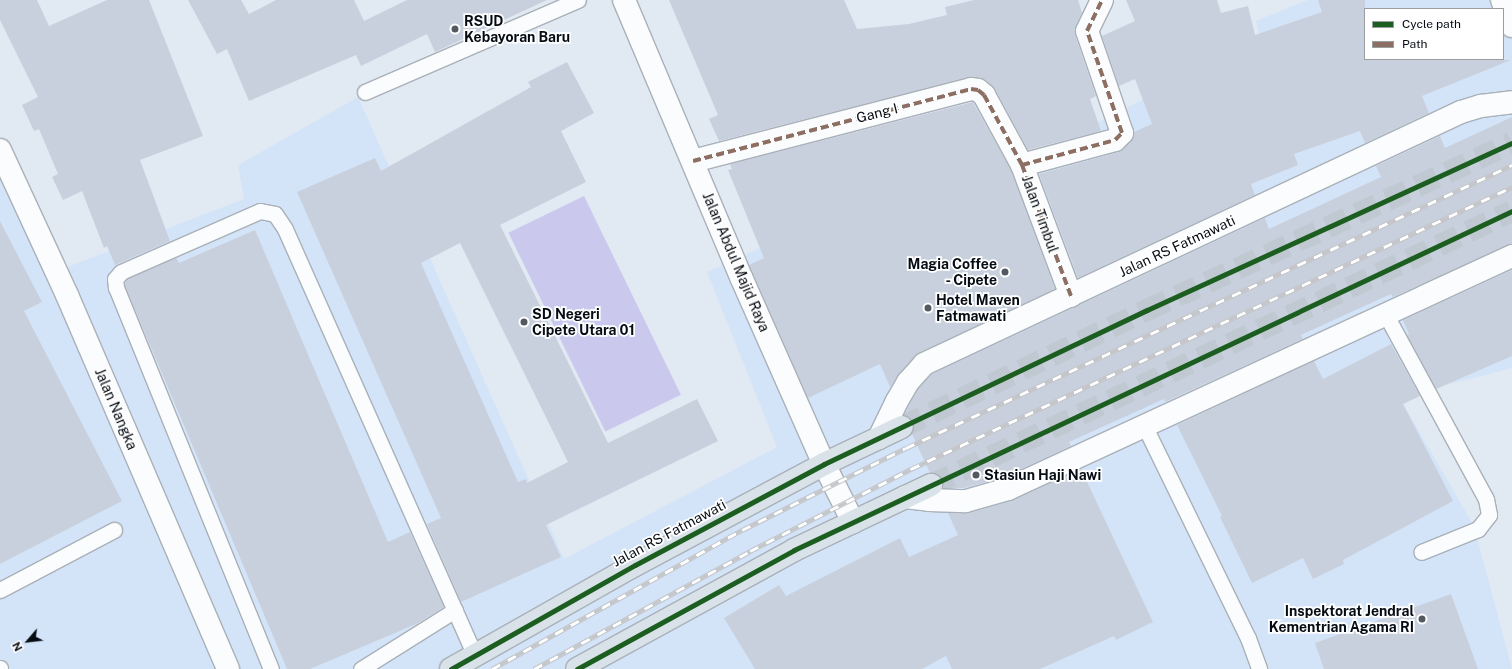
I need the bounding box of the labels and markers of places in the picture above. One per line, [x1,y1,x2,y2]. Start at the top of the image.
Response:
place label: RSUD Kebayoran Baru [464,13,570,46]
marker: RSUD Kebayoran Baru [449,23,461,35]
place label: Magia Coffee - Cipete [908,256,997,288]
marker: Magia Coffee - Cipete [1000,267,1010,277]
place label: Hotel Maven Fatmawati [936,292,1020,324]
marker: Hotel Maven Fatmawati [923,303,933,313]
place label: SD Negeri Cipete Utara 01 [532,306,635,338]
marker: SD Negeri Cipete Utara 01 [519,317,529,327]
place label: Stasiun Haji Nawi [984,467,1101,483]
marker: Stasiun Haji Nawi [971,470,981,480]
place label: Inspektorat Jendral Kementrian Agama RI [1269,603,1414,636]
marker: Inspektorat Jendral Kementrian Agama RI [1417,614,1427,624]

